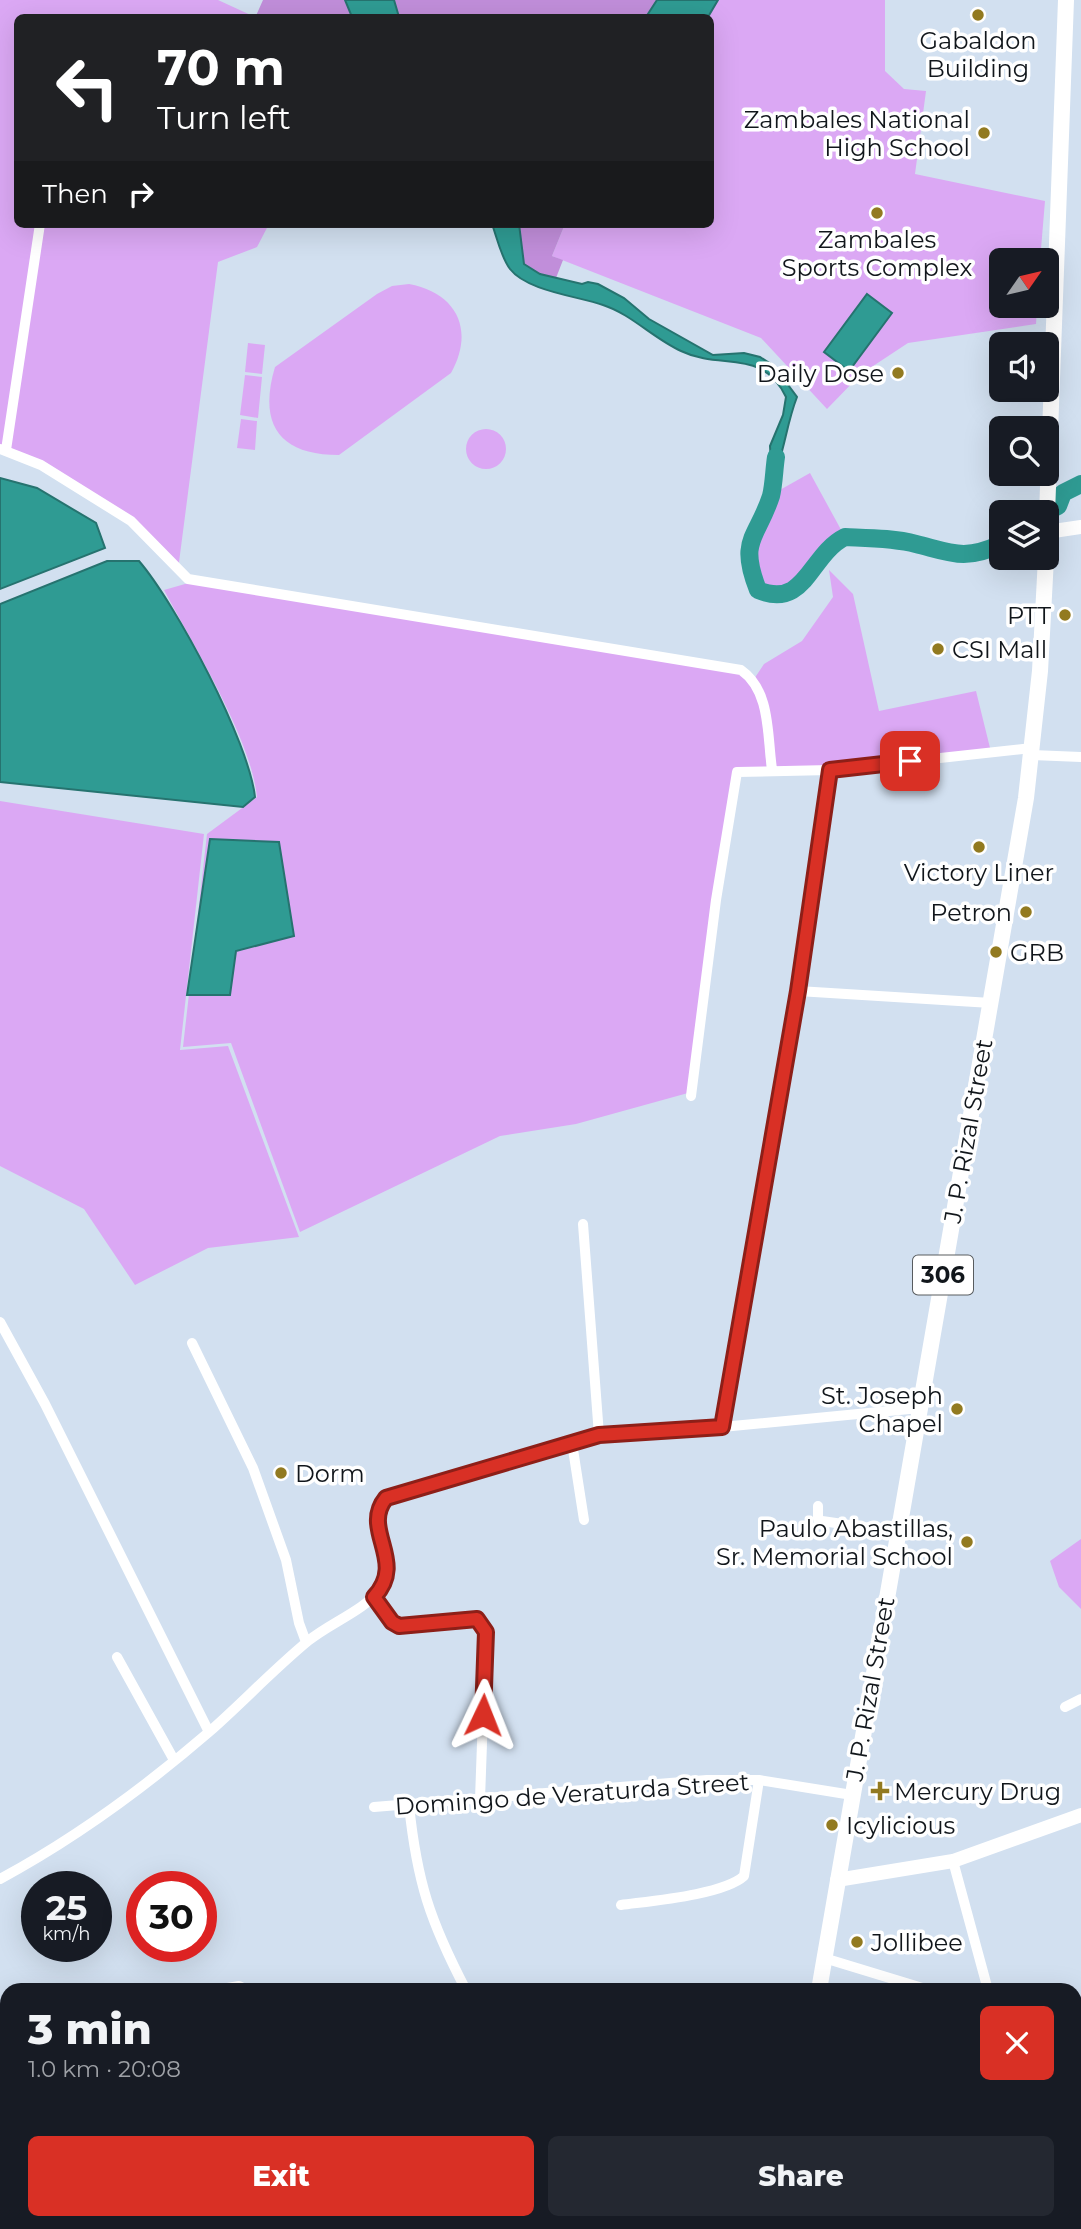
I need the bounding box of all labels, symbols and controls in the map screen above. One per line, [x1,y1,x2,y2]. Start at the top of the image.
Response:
marker: Gabaldon Building [970,7,986,23]
place label: Gabaldon Building [919,26,1037,83]
text: 70 m [157,38,285,97]
icon: left [42,42,133,133]
text: Turn left [157,98,291,137]
place label: Zambales National High School [744,105,970,162]
marker: Zambales National High School [976,125,992,141]
icon: right [122,175,160,213]
text: Then [42,178,108,210]
marker: Zambales Sports Complex [869,205,885,221]
place label: Zambales Sports Complex [782,225,972,282]
north arrow [989,248,1059,318]
map controls [989,248,1059,570]
button: sound [989,332,1059,402]
place label: Daily Dose [757,359,884,388]
marker: Daily Dose [890,365,906,381]
button: search [989,416,1059,486]
button: layers [989,500,1059,570]
place label: PTT [1007,601,1051,630]
marker: PTT [1057,607,1073,623]
place label: CSI Mall [952,635,1047,664]
marker: CSI Mall [930,641,946,657]
pin [880,731,940,791]
icon: arrive [891,742,929,780]
marker: Victory Liner [971,839,987,855]
place label: Victory Liner [904,858,1054,887]
place label: Petron [930,898,1012,927]
marker: Petron [1018,904,1034,920]
place label: GRB [1010,938,1064,967]
marker: GRB [988,944,1004,960]
street label: J. P. Rizal Street [937,1036,999,1226]
road number: 306 [913,1256,973,1294]
place label: St. Joseph Chapel [821,1381,943,1438]
marker: St. Joseph Chapel [949,1401,965,1417]
place label: Dorm [295,1459,365,1488]
marker: Dorm [273,1465,289,1481]
place label: Paulo Abastillas, Sr. Memorial School [716,1514,953,1571]
marker: Paulo Abastillas, Sr. Memorial School [959,1534,975,1550]
street label: J. P. Rizal Street [839,1594,901,1784]
position arrow [446,1678,520,1752]
street label: Domingo de Veraturda Street [394,1767,750,1821]
place label: Mercury Drug [894,1777,1061,1806]
marker: Mercury Drug [872,1783,888,1799]
place label: Icylicious [846,1811,955,1840]
marker: Icylicious [824,1817,840,1833]
speed limit sign: 30 [126,1871,217,1962]
text: 25 [46,1886,87,1929]
text: km/h [42,1923,91,1945]
place label: Jollibee [870,1928,963,1957]
marker: Jollibee [849,1934,865,1950]
text: 3 min [28,2003,152,2055]
button: close [980,2006,1054,2080]
text: 1.0 km · 20:08 [28,2055,181,2083]
button: Exit [28,2136,534,2216]
button: Share [548,2136,1054,2216]

